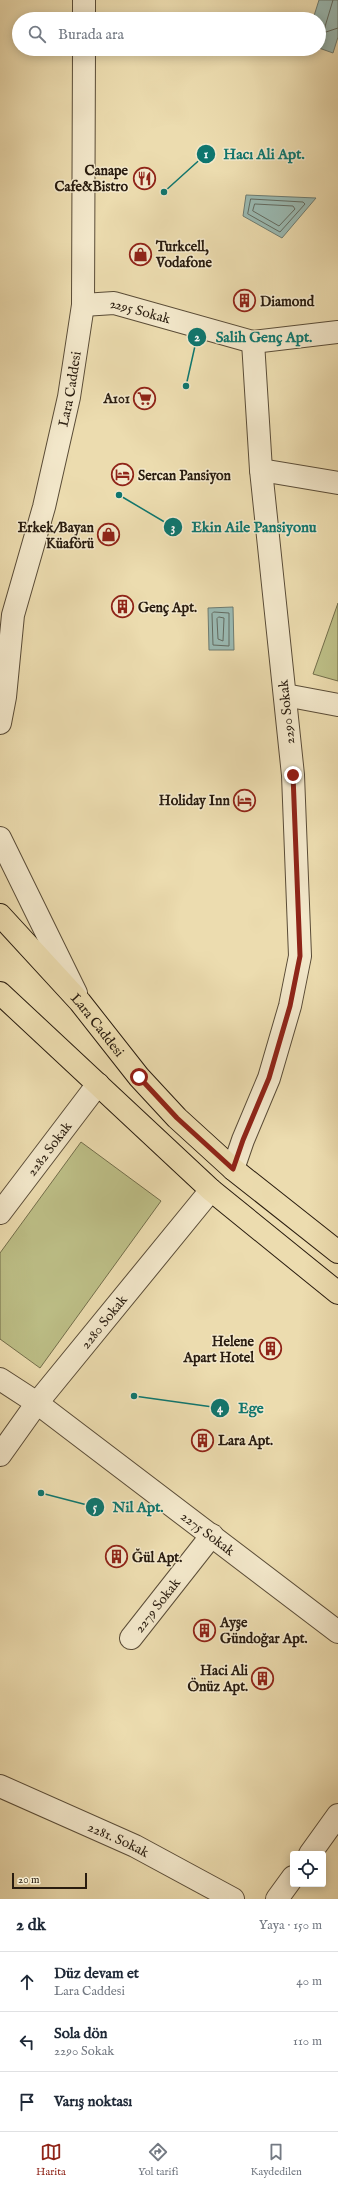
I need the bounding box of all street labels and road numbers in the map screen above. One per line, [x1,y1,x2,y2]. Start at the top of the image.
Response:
street label: 2295 Sokak [109,295,173,329]
street label: Lara Caddesi [54,350,86,429]
street label: 2290 Sokak [275,678,299,745]
street label: Lara Caddesi [66,990,128,1061]
street label: 2282 Sokak [23,1118,77,1180]
street label: 2280 Sokak [77,1291,132,1353]
street label: 2275 Sokak [177,1508,239,1561]
street label: 2279 Sokak [131,1574,185,1637]
street label: 2281. Sokak [85,1818,153,1862]

